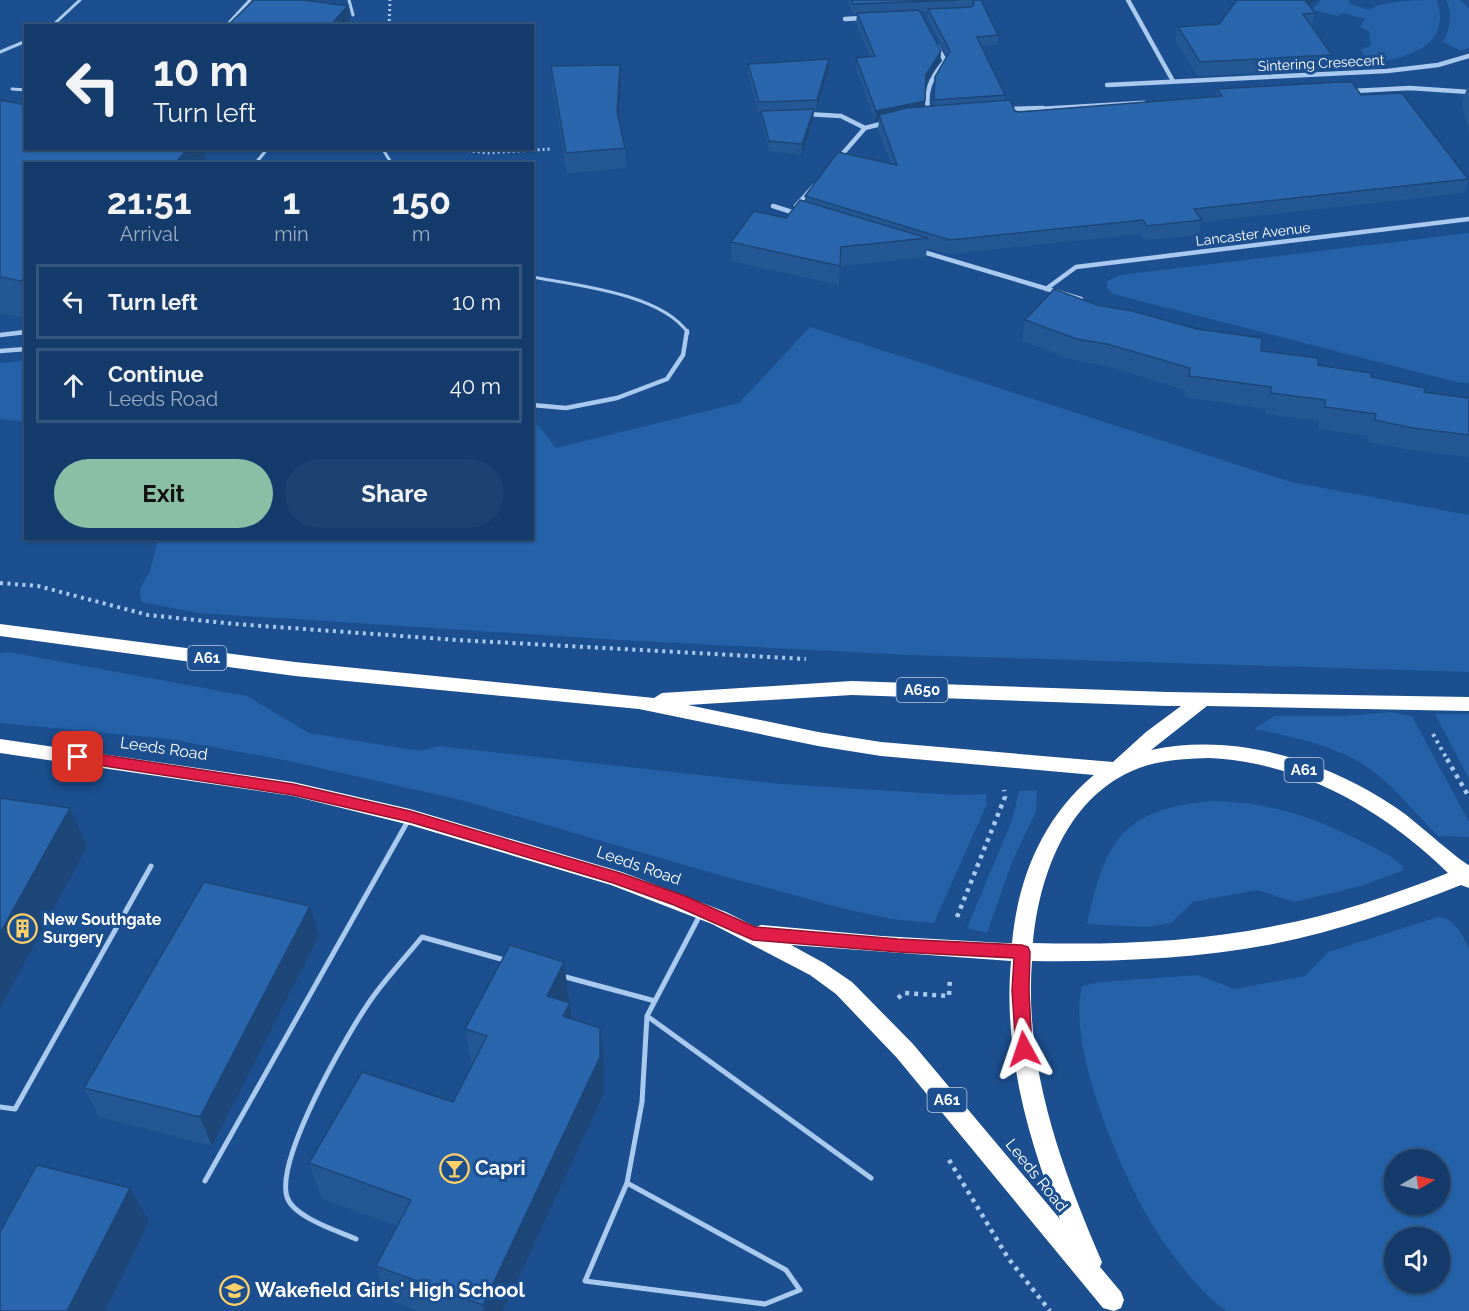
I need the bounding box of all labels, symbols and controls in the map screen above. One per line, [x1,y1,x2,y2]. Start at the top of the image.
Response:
text: 10 m [153,47,249,96]
icon: left [54,48,132,126]
street label: Sintering Cresecent [1257,52,1385,74]
text: Turn left [153,97,256,128]
text: 21:51 [107,180,191,222]
text: 1 [283,180,300,222]
text: 150 [391,180,451,222]
street label: Lancaster Avenue [1195,219,1311,249]
text: Arrival [120,222,178,246]
text: min [274,222,309,246]
text: m [412,222,430,246]
icon: left [57,285,90,318]
text: Turn left [108,289,198,315]
text: 10 m [452,289,501,315]
text: Continue [108,361,204,387]
icon: ahead [57,369,90,402]
text: 40 m [450,373,501,399]
text: Leeds Road [108,387,218,411]
button: Exit [54,459,273,528]
button: Share [285,459,504,528]
road number: A61 [188,646,226,670]
road number: A650 [896,678,948,702]
pin [52,731,103,782]
street label: Leeds Road [119,733,209,764]
icon: arrive [61,740,94,773]
road number: A61 [1284,758,1324,782]
street label: Leeds Road [594,842,684,889]
place label: New Southgate Surgery [43,910,162,947]
building icon: New Southgate Surgery [6,912,38,944]
position arrow [992,1017,1056,1081]
road number: A61 [928,1088,966,1112]
street label: Leeds Road [1002,1135,1072,1216]
north arrow [1384,1149,1450,1215]
map controls [1384,1149,1450,1293]
bar icon: Capri [438,1152,470,1184]
place label: Capri [475,1156,526,1180]
button: sound [1384,1227,1450,1293]
school or university icon: Wakefield Girls' High School [218,1274,250,1306]
place label: Wakefield Girls' High School [255,1278,525,1302]

